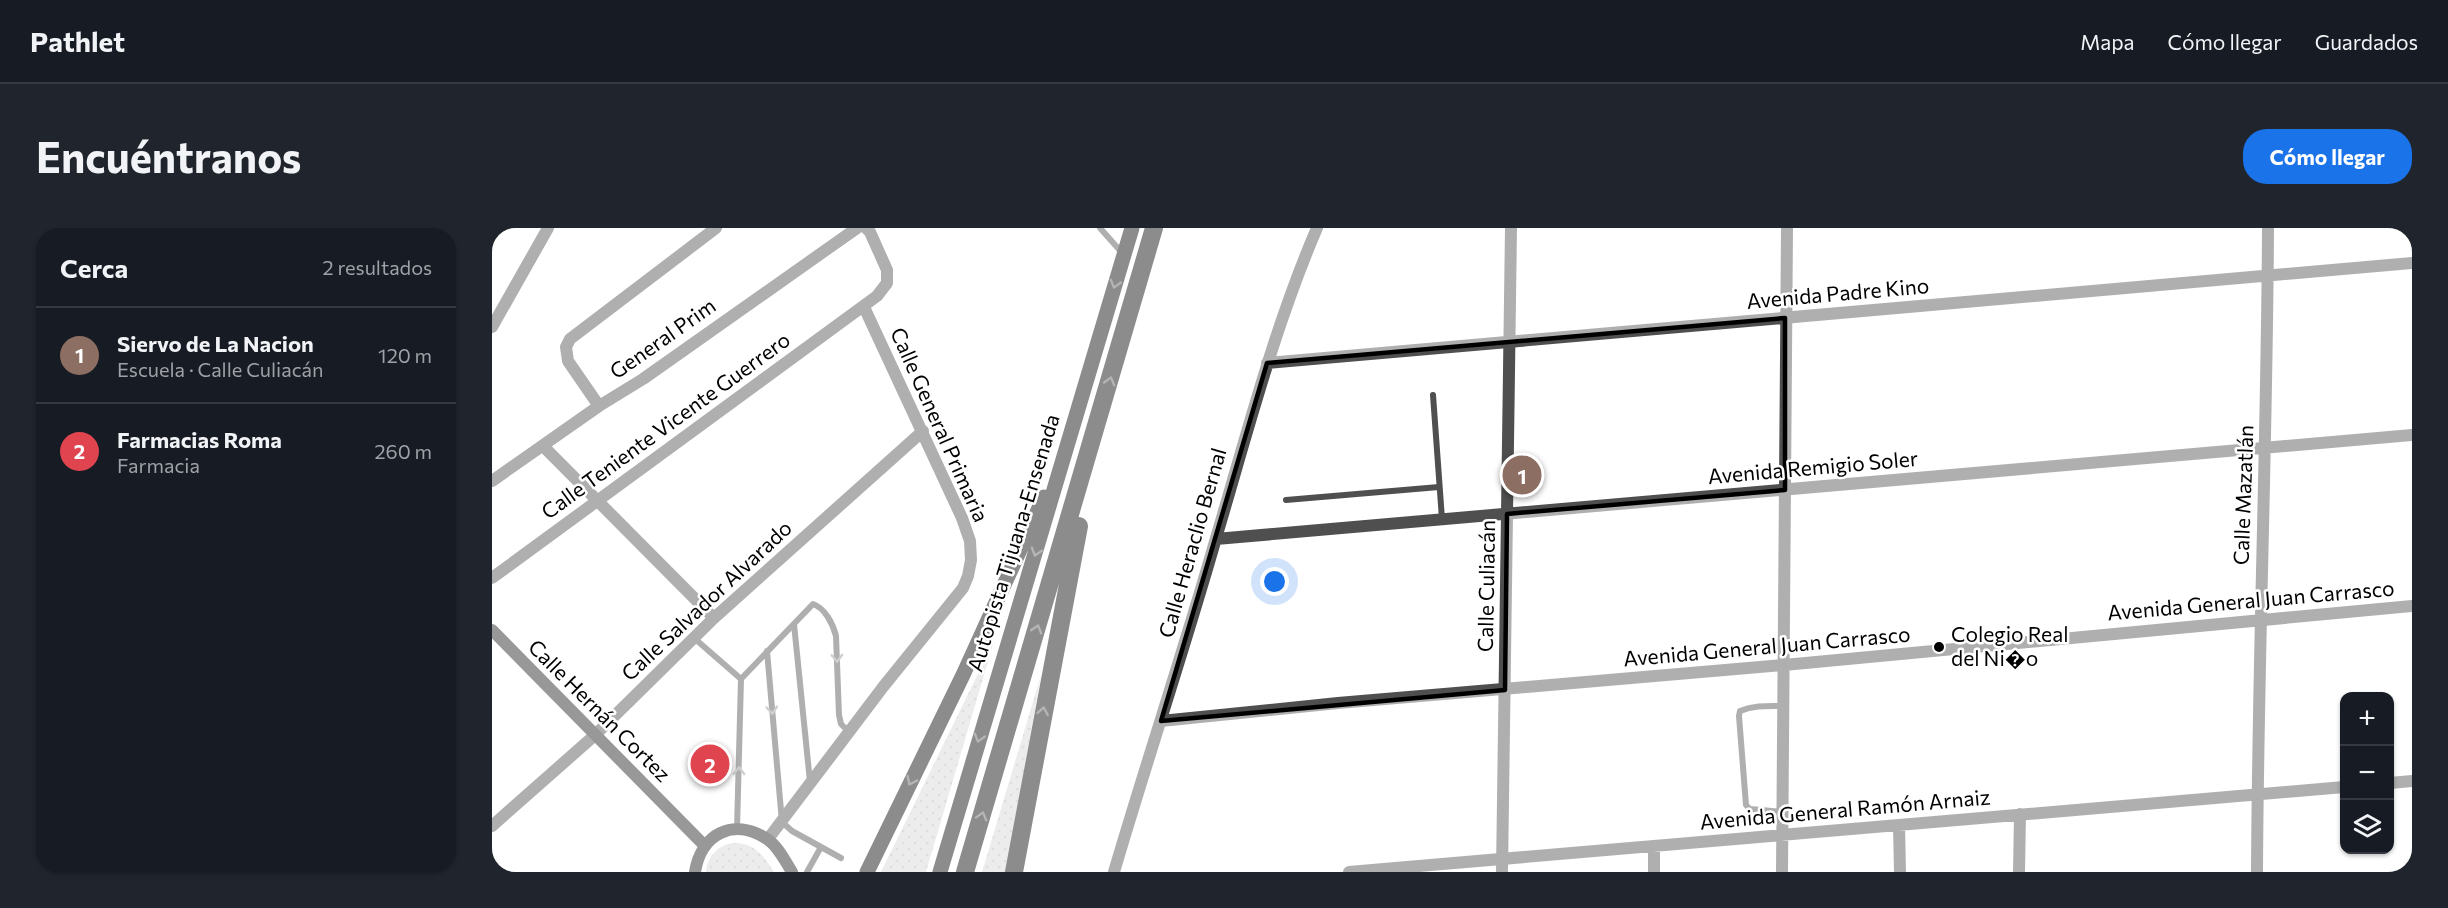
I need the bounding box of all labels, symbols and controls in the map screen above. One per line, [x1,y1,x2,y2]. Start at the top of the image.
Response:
text: Pathlet [30,24,125,58]
text: Mapa [2080,29,2135,54]
text: Cómo llegar [2168,29,2282,54]
text: Guardados [2315,29,2418,54]
button: Cómo llegar [2243,129,2412,184]
text: Encuéntranos [36,130,301,182]
text: Cerca [60,252,128,283]
text: 2 resultados [322,255,432,279]
street label: Avenida Padre Kino [1746,272,1930,313]
one-way arrow [1110,278,1122,289]
street label: General Prim [604,292,720,383]
street label: Calle General Primaria [886,323,995,526]
street label: Calle Teniente Vicente Guerrero [536,326,794,523]
text: Siervo de La Nacion [117,330,314,357]
text: 1 [75,343,84,367]
text: 120 m [378,343,432,367]
text: Escuela · Calle Culiacán [117,357,323,381]
one-way arrow [1103,377,1115,387]
street label: Autopista Tijuana-Ensenada [961,411,1064,674]
street label: Calle Mazatlán [2228,424,2257,565]
text: Farmacias Roma [117,426,282,453]
text: 2 [74,439,85,463]
text: 260 m [374,439,432,463]
street label: Calle Heraclio Bernal [1153,445,1231,640]
street label: Avenida Remigio Soler [1707,445,1919,488]
pin: 1 [1502,452,1542,498]
text: Farmacia [117,453,200,477]
street label: Calle Salvador Alvarado [616,515,796,685]
street label: Calle Culiacán [1472,520,1499,652]
one-way arrow [1031,546,1043,557]
your location [1260,567,1289,596]
street label: Avenida General Juan Carrasco [2106,574,2395,625]
street label: Avenida General Juan Carrasco [1622,620,1911,671]
place label: Colegio Real del Ni�o [1951,621,2068,670]
one-way arrow [1030,624,1042,635]
street label: Calle Hernán Cortez [524,634,676,786]
marker: Colegio Real del Ni�o [1932,640,1946,654]
one-way arrow [830,654,843,663]
map controls [2340,692,2394,854]
button: + [2340,692,2394,746]
one-way arrow [765,705,778,714]
one-way arrow [1036,706,1049,716]
one-way arrow [974,732,986,743]
pin: 2 [690,742,730,786]
button: − [2340,746,2394,800]
one-way arrow [732,766,745,775]
one-way arrow [907,775,919,786]
street label: Avenida General Ramón Arnaiz [1699,783,1991,834]
button: layers [2340,800,2394,854]
one-way arrow [975,811,987,822]

